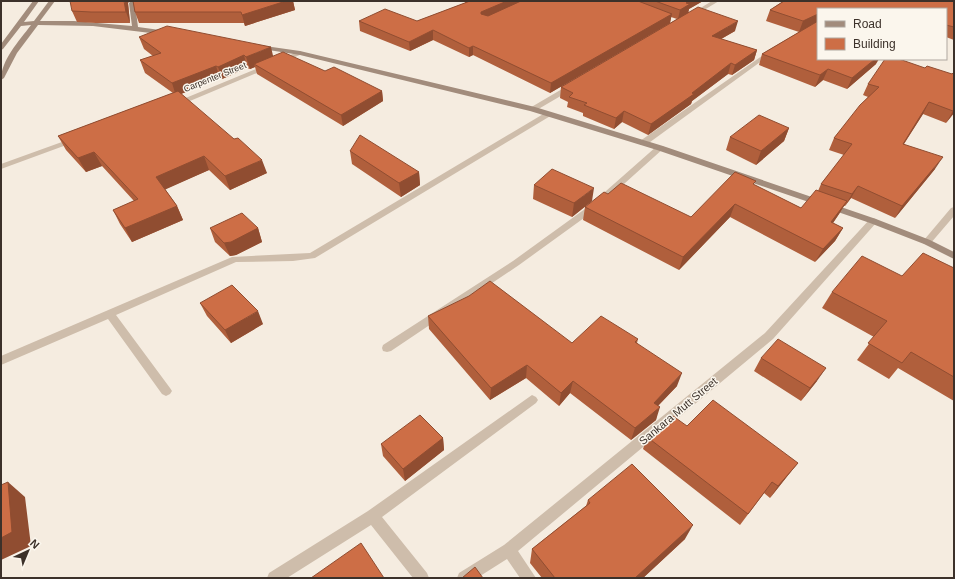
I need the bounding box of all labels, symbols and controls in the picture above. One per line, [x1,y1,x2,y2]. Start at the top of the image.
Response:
legend [817,8,947,60]
text: Road [853,17,882,31]
text: Building [853,37,896,51]
street label: Carpenter Street [182,60,248,94]
street label: Sankara Mutt Street [637,375,719,447]
north arrow [8,531,48,571]
text: N [28,537,42,551]

